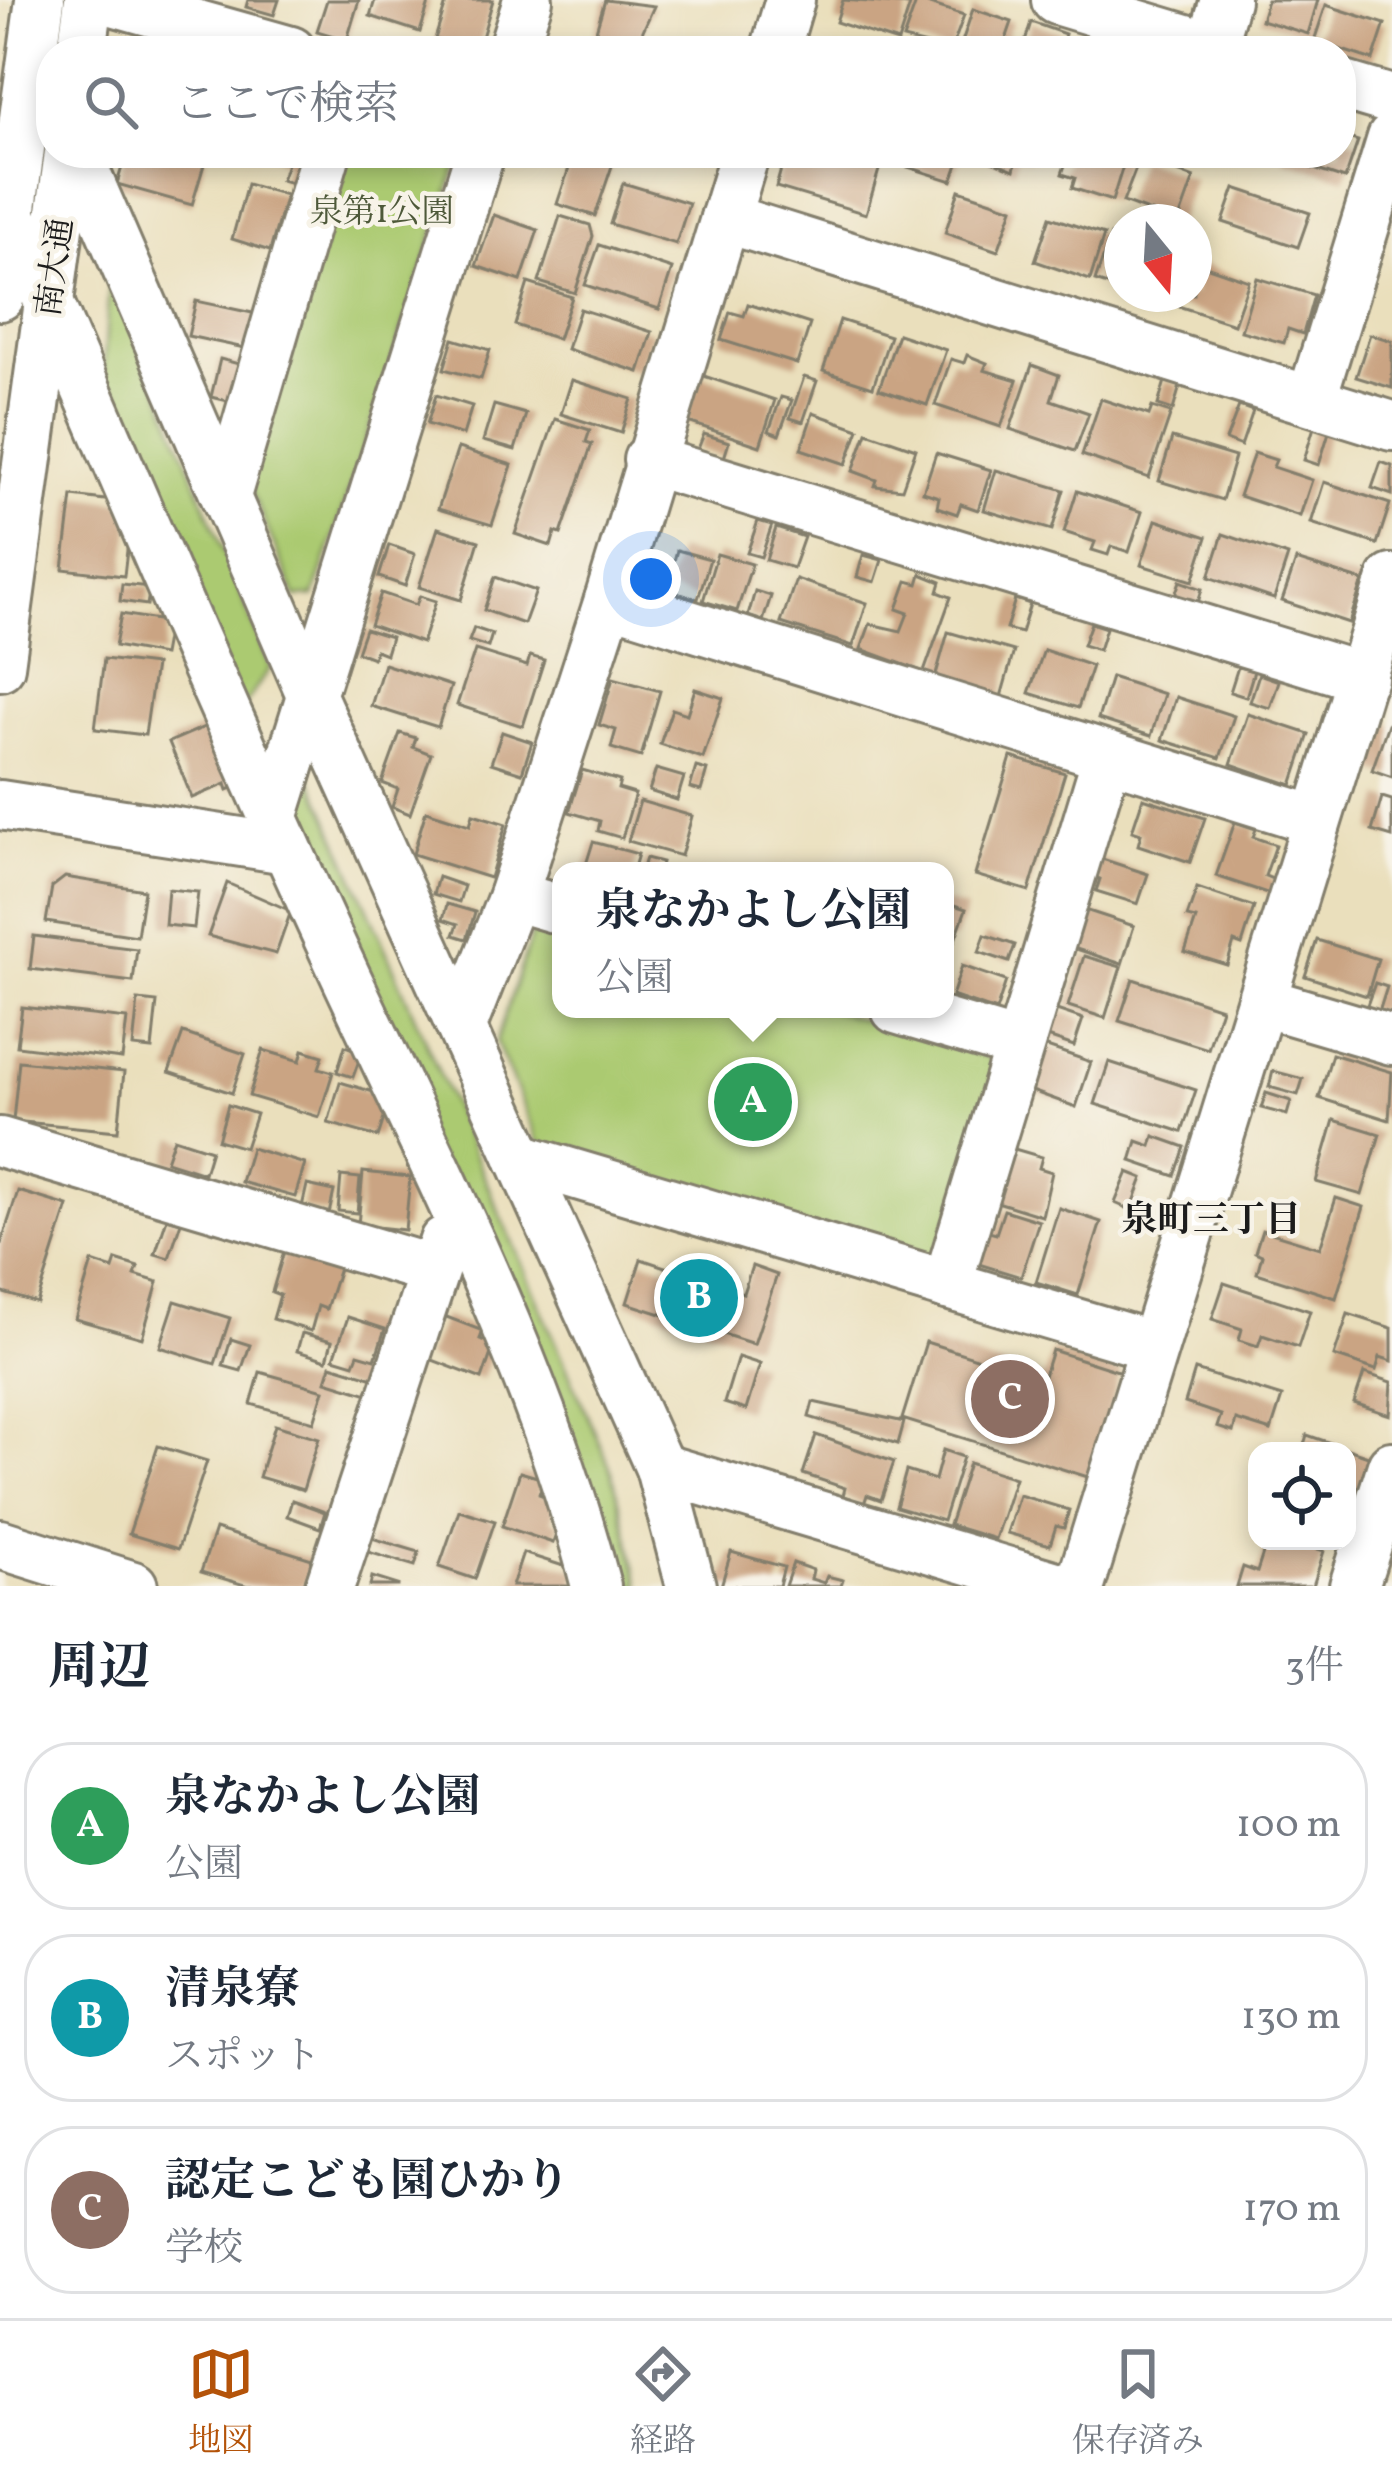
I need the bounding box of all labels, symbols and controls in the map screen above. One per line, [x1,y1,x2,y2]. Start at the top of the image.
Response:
search box [36,36,1356,168]
icon: search [78,69,144,135]
text: ここで検索 [174,75,399,138]
park label: 泉第1公園 [310,191,454,237]
north arrow [1104,204,1212,312]
street label: 南大通 [27,215,87,320]
your location [621,549,681,609]
popup [552,862,954,1018]
text: 泉なかよし公園 [595,882,911,945]
text: 公園 [595,953,674,1007]
pin: A [714,1057,792,1147]
district label: 泉町三丁目 [1121,1197,1301,1247]
pin: B [660,1253,738,1343]
pin: C [971,1354,1049,1444]
map controls [1248,1442,1356,1550]
button: locate [1248,1442,1356,1550]
text: 周辺 [48,1634,150,1705]
text: 3件 [1285,1641,1344,1695]
text: 泉なかよし公園 [165,1768,480,1831]
text: A [76,1799,104,1853]
text: 100 m [1236,1799,1341,1853]
text: 公園 [165,1839,243,1893]
text: 清泉寮 [165,1960,300,2023]
text: B [77,1991,103,2045]
text: 130 m [1241,1991,1341,2045]
text: スポット [165,2031,321,2085]
text: 認定こども園ひかり [165,2152,570,2215]
text: C [77,2183,103,2237]
text: 170 m [1243,2183,1341,2237]
text: 学校 [165,2223,243,2277]
tab: 地図 [188,2341,254,2466]
tab: 経路 [630,2341,696,2466]
tab: 保存済み [1072,2341,1204,2466]

